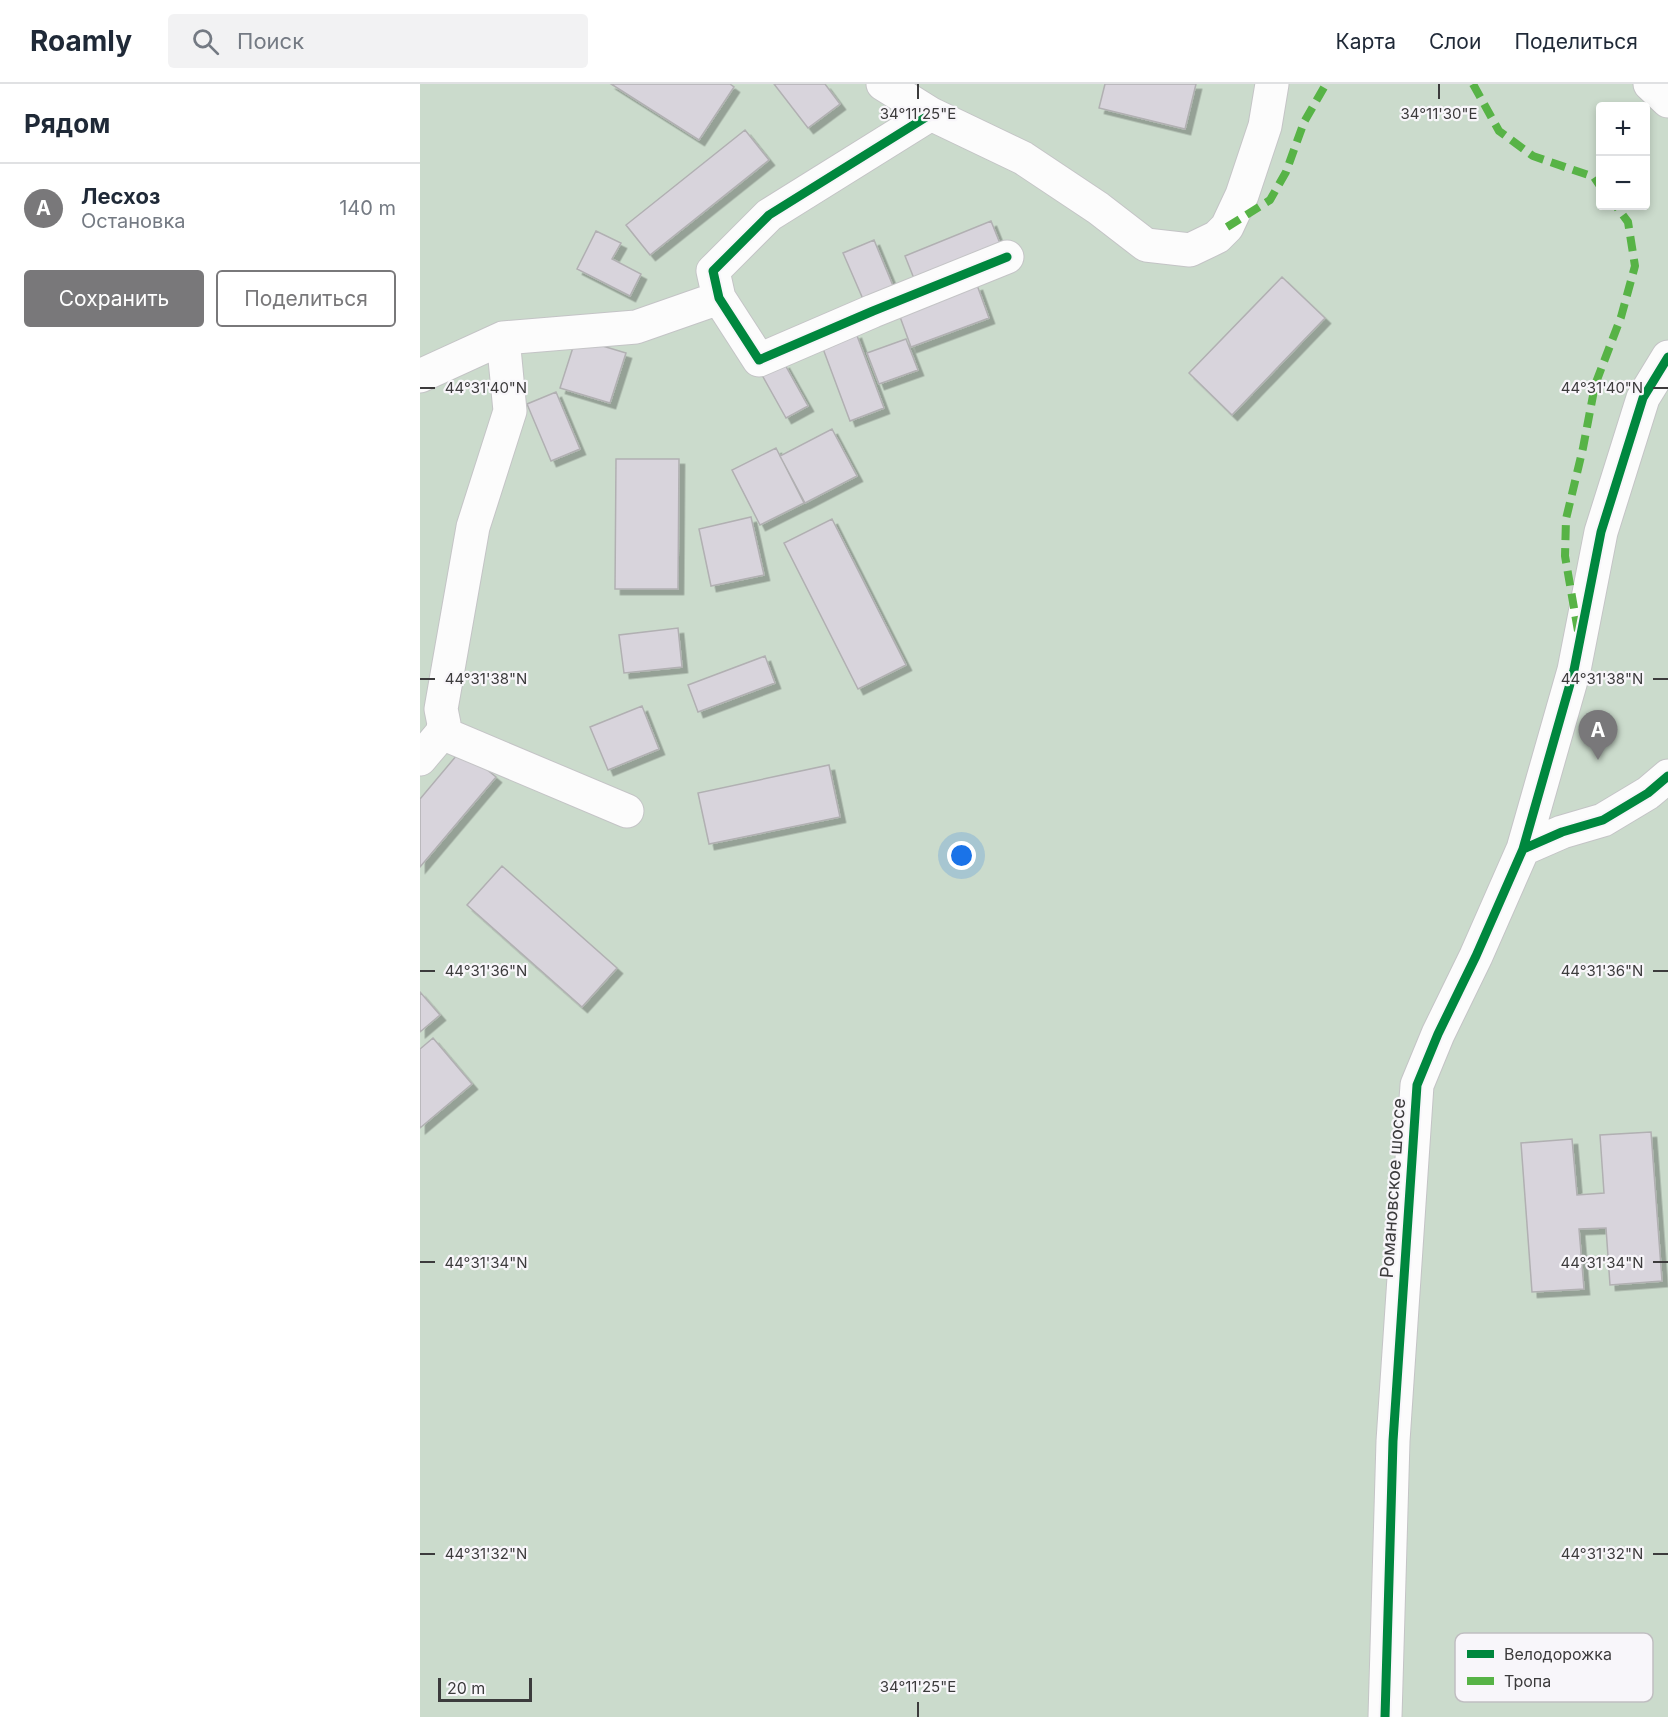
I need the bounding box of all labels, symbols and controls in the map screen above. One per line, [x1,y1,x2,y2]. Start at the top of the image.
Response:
search box [168,14,588,68]
text: Roamly [30,24,132,58]
icon: search [189,25,222,58]
text: Поиск [237,28,304,54]
text: Карта [1336,29,1396,54]
text: Слои [1429,29,1481,54]
text: Поделиться [1514,29,1638,54]
map controls [1596,102,1650,210]
button: + [1596,102,1650,156]
text: 34°11'25"E [880,104,956,123]
text: 34°11'30"E [1401,104,1477,123]
text: Рядом [24,108,110,139]
button: − [1596,156,1650,210]
text: Лесхоз [81,183,160,209]
text: A [36,196,51,220]
text: 140 m [339,196,396,220]
text: Остановка [81,209,185,233]
button: Сохранить [24,270,204,327]
button: Поделиться [216,270,396,327]
text: 44°31'40"N [445,378,527,397]
text: 44°31'40"N [1561,378,1643,397]
text: 44°31'38"N [445,669,527,688]
text: 44°31'38"N [1561,669,1643,688]
pin: A [1578,710,1618,760]
your location [947,841,976,870]
text: 44°31'36"N [445,961,527,980]
text: 44°31'36"N [1561,961,1643,980]
street label: Романовское шоссе [1376,1097,1409,1279]
text: 44°31'34"N [444,1253,528,1272]
text: 44°31'34"N [1560,1253,1644,1272]
text: 44°31'32"N [445,1544,527,1563]
text: 44°31'32"N [1561,1544,1643,1563]
legend [1455,1633,1653,1702]
text: Велодорожка [1504,1644,1612,1664]
text: Тропа [1504,1671,1551,1691]
scale bar [438,1675,532,1702]
text: 34°11'25"E [880,1677,956,1696]
text: 20 m [447,1678,485,1698]

